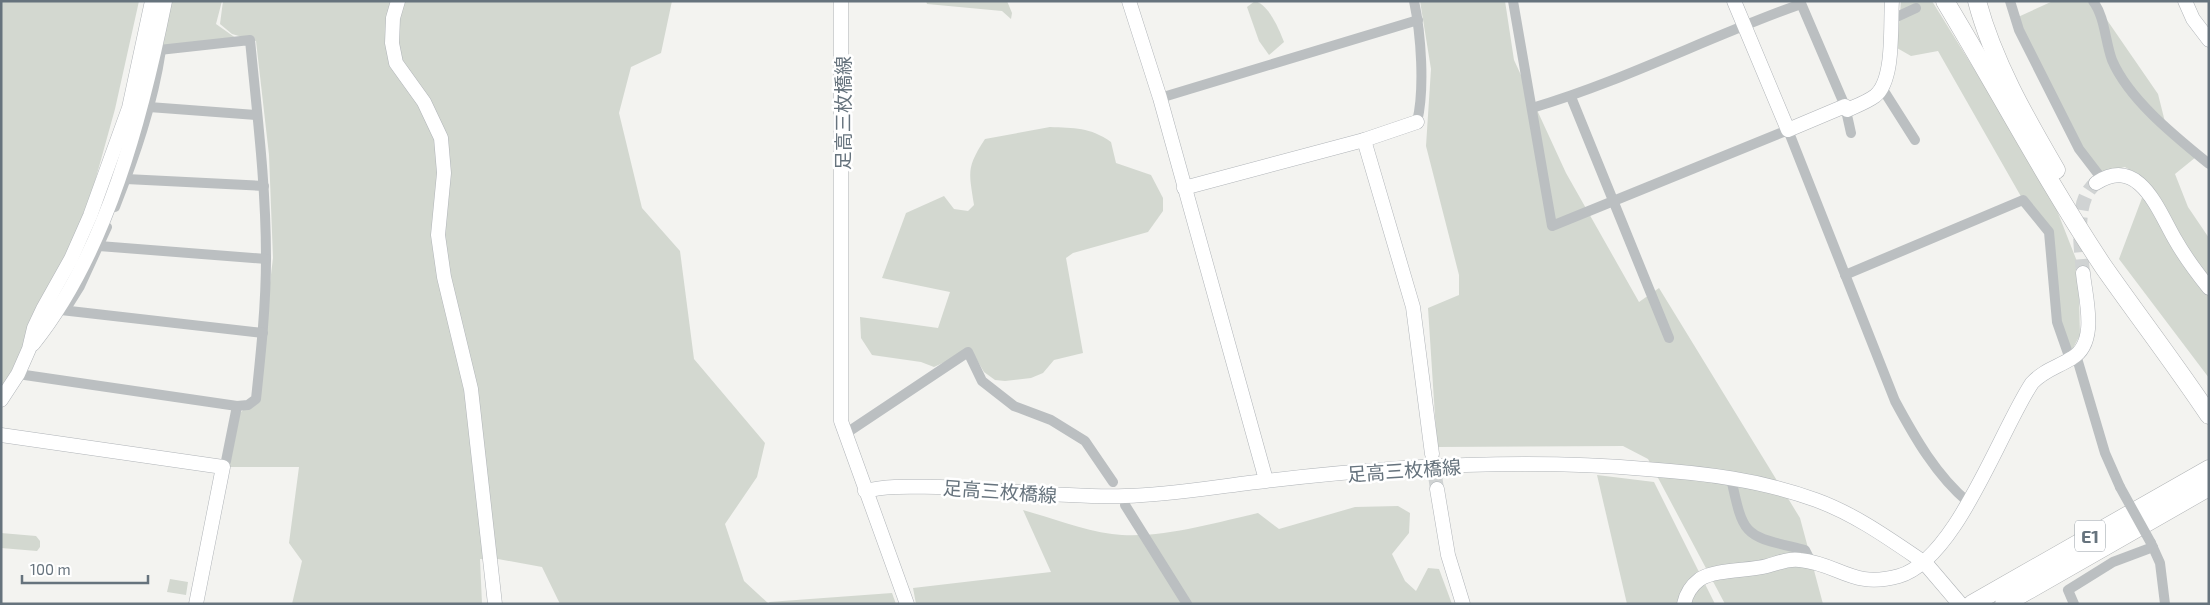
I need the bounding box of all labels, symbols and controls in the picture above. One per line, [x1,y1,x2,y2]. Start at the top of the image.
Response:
street label: 足高三枚橋線 [831,56,854,170]
street label: 足高三枚橋線 [1346,455,1462,485]
street label: 足高三枚橋線 [942,476,1058,506]
road number: E1 [2075,520,2105,552]
scale bar [22,552,149,584]
text: 100 m [30,560,71,578]

